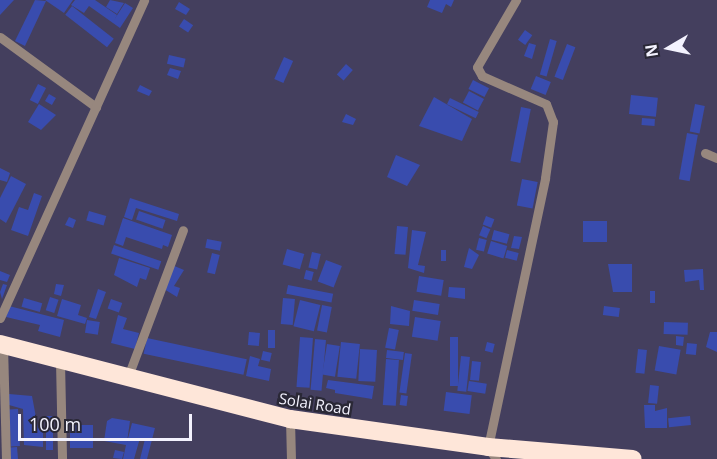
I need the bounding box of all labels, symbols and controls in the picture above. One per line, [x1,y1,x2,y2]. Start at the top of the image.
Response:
north arrow [639,18,699,78]
text: N [639,43,663,59]
street label: Solai Road [278,389,352,419]
scale bar [21,402,195,440]
text: 100 m [29,412,81,436]

